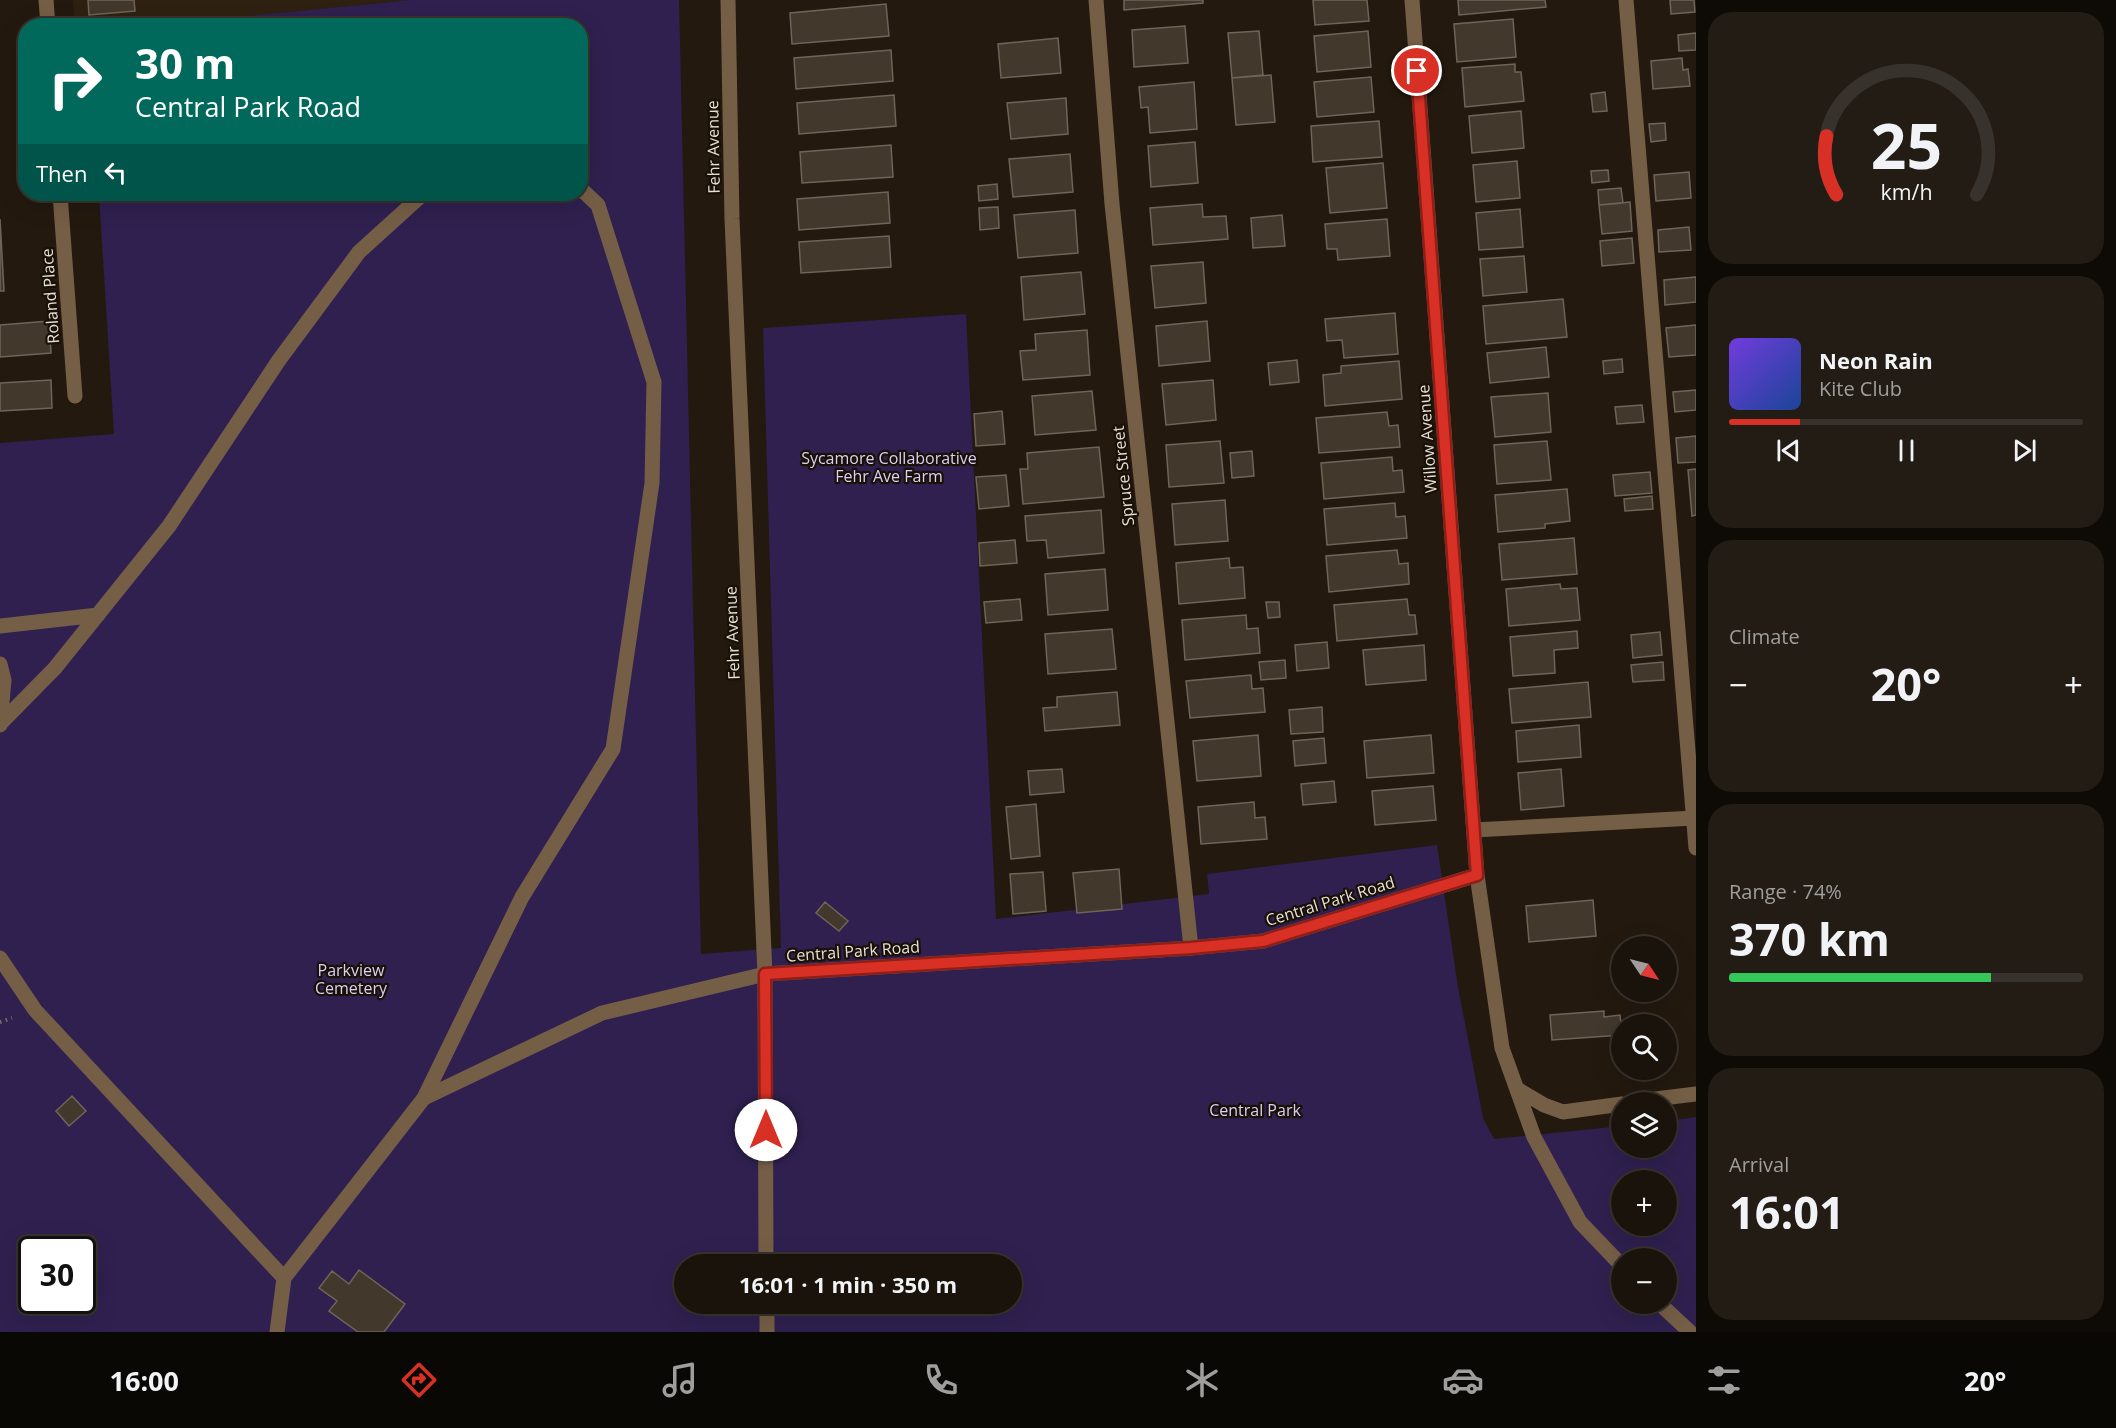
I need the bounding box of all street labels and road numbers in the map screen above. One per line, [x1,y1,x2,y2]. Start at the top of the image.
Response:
street label: Fehr Avenue [701,100,725,194]
street label: Roland Place [36,248,64,344]
street label: Willow Avenue [1412,384,1442,494]
street label: Spruce Street [1107,425,1139,527]
street label: Fehr Avenue [719,586,745,680]
street label: Central Park Road [1263,871,1397,931]
street label: Central Park Road [785,935,921,967]

